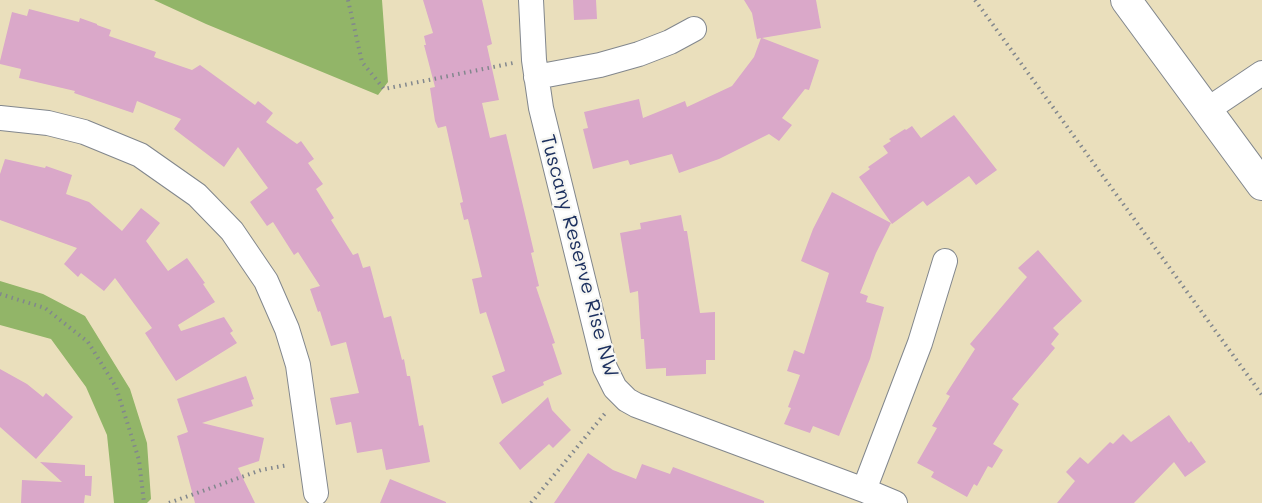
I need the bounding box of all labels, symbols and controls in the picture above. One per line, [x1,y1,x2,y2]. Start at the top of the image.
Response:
street label: Tuscany Reserve Rise NW [535,132,623,380]

